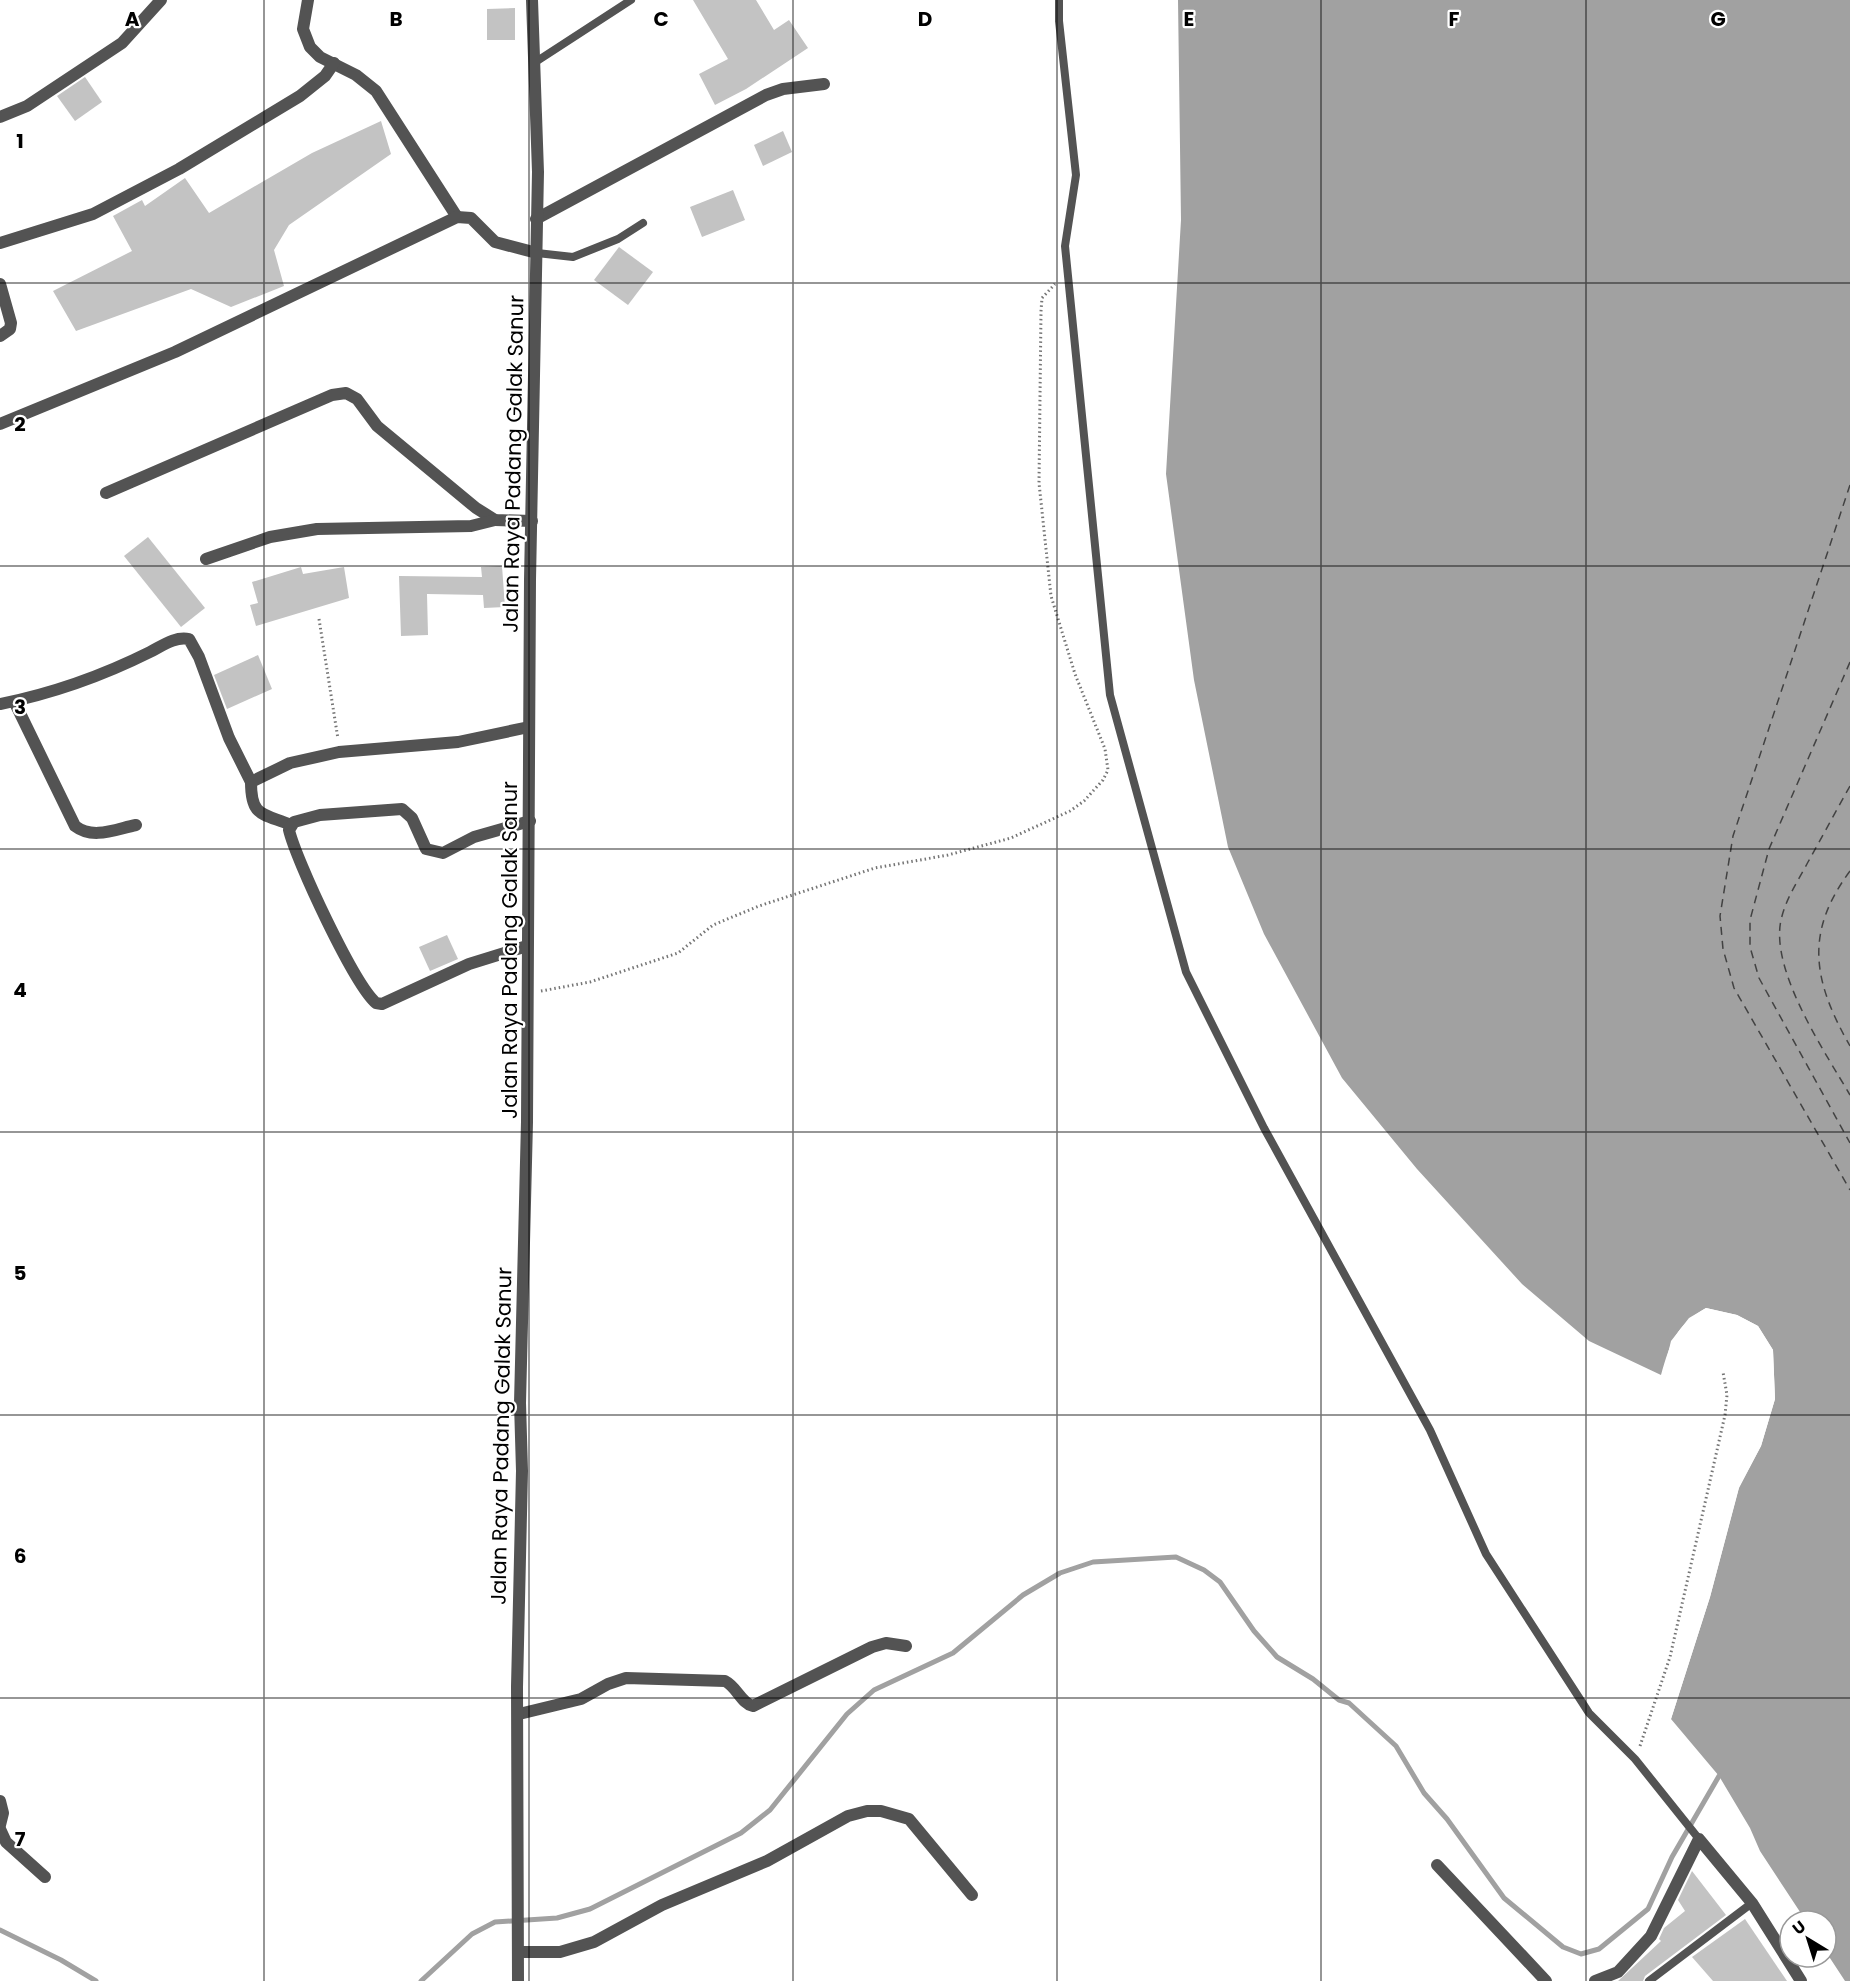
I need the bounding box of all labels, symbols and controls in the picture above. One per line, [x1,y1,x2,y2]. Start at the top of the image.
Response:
text: A [125,5,140,33]
text: B [389,5,403,33]
text: C [653,5,669,33]
text: D [918,5,932,33]
text: E [1184,5,1194,33]
text: F [1449,5,1460,33]
text: G [1710,5,1726,33]
text: 1 [16,127,24,155]
street label: Jalan Raya Padang Galak Sanur [496,295,530,633]
text: 2 [14,410,26,438]
text: 3 [14,693,26,721]
street label: Jalan Raya Padang Galak Sanur [495,781,524,1119]
text: 4 [13,976,27,1004]
text: 5 [14,1259,27,1287]
street label: Jalan Raya Padang Galak Sanur [484,1267,518,1605]
text: 6 [14,1542,26,1570]
text: 7 [15,1825,26,1853]
north arrow [1778,1909,1838,1969]
text: U [1788,1915,1811,1940]

